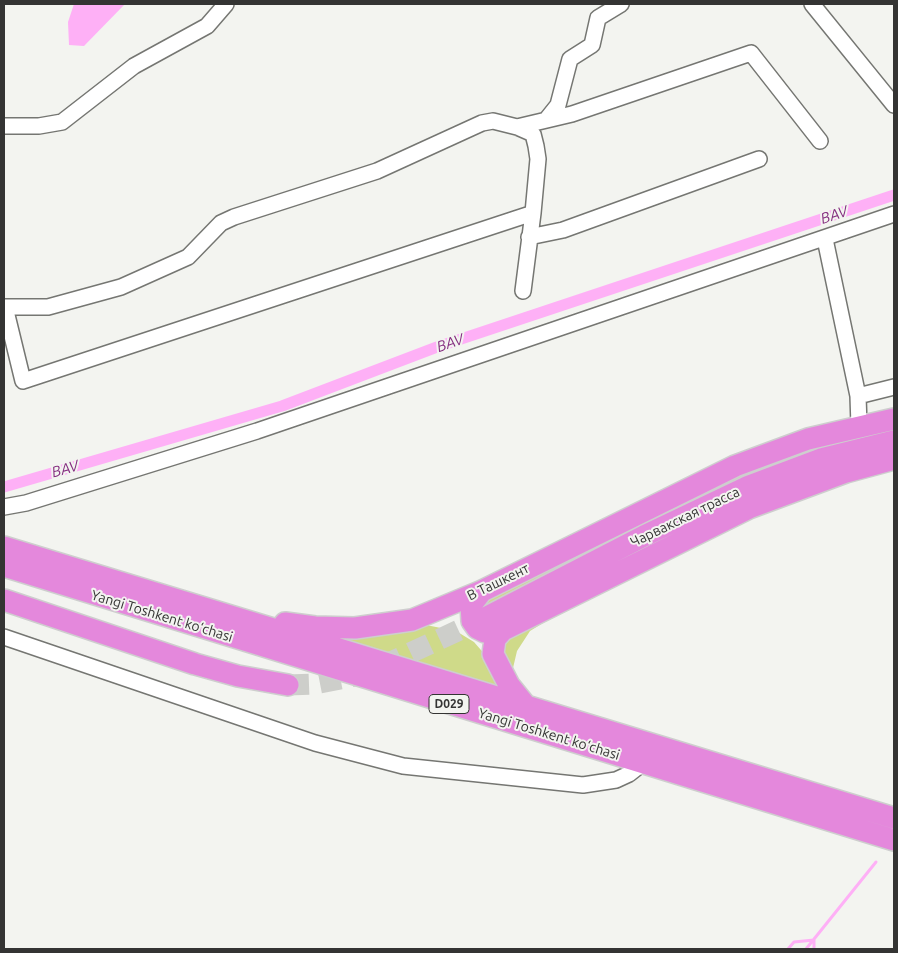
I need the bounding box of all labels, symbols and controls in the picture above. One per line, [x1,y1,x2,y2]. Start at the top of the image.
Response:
water label: BAV [818,202,850,228]
water label: BAV [434,330,466,356]
water label: BAV [49,457,81,481]
street label: Чарвакская трасса [628,483,742,551]
street label: В Ташкент [464,560,532,604]
street label: Yangi Toshkent ko‘chasi [89,586,235,646]
road number: D029 [429,694,469,714]
street label: Yangi Toshkent ko‘chasi [476,704,622,764]

